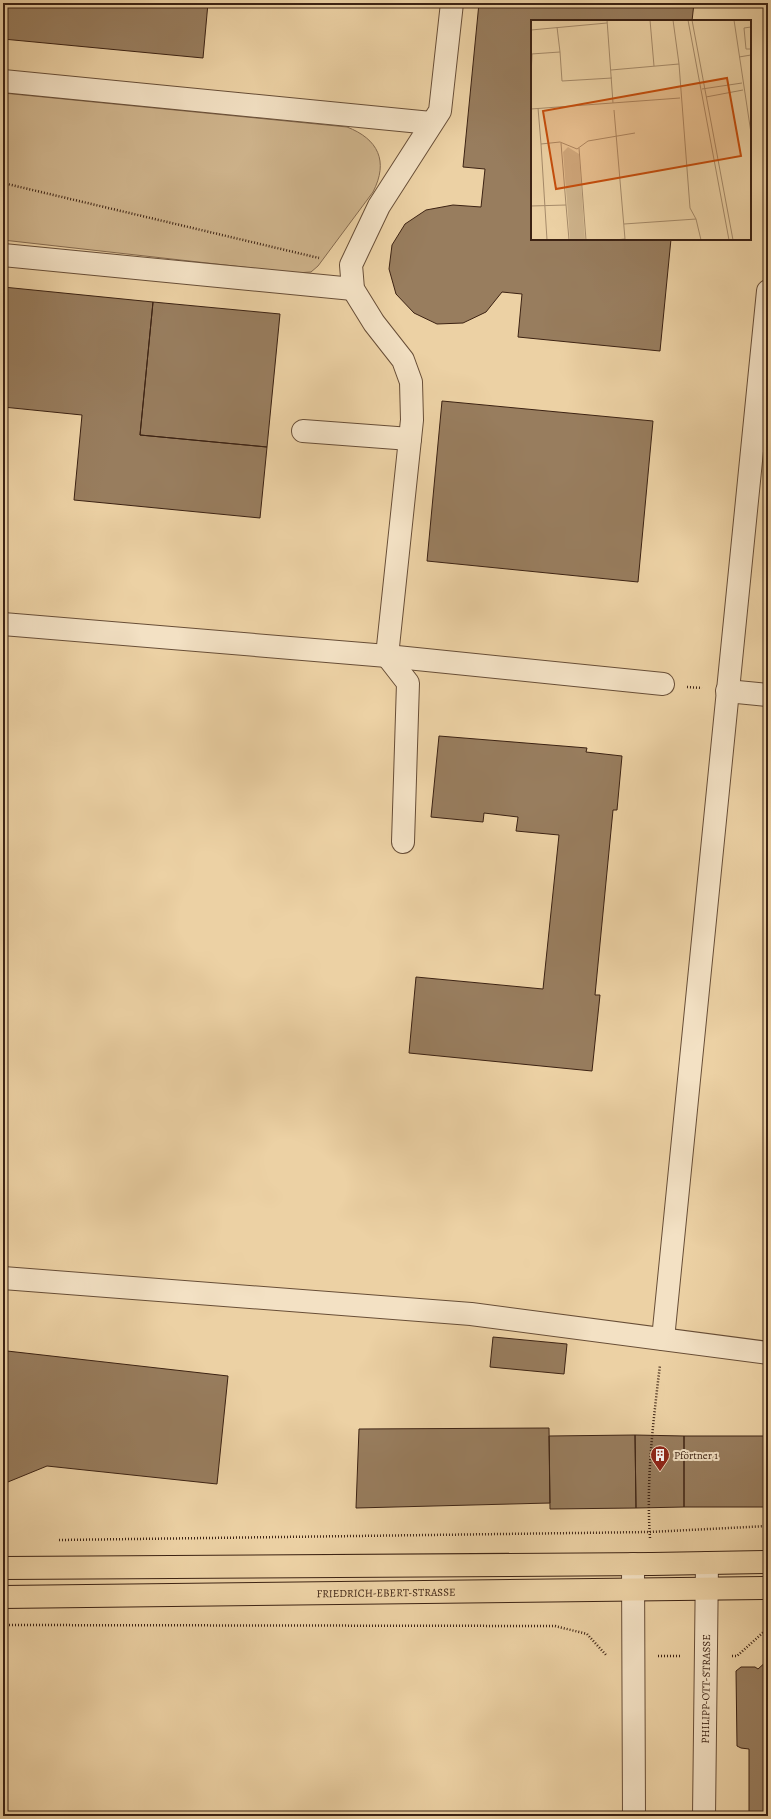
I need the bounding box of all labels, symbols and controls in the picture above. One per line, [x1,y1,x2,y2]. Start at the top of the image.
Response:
inset map [531,20,751,240]
building icon: Pförtner 1 [649,1444,671,1472]
place label: Pförtner 1 [674,1448,718,1463]
street label: FRIEDRICH-EBERT-STRASSE [316,1585,456,1601]
street label: PHILIPP-OTT-STRASSE [698,1634,714,1744]

